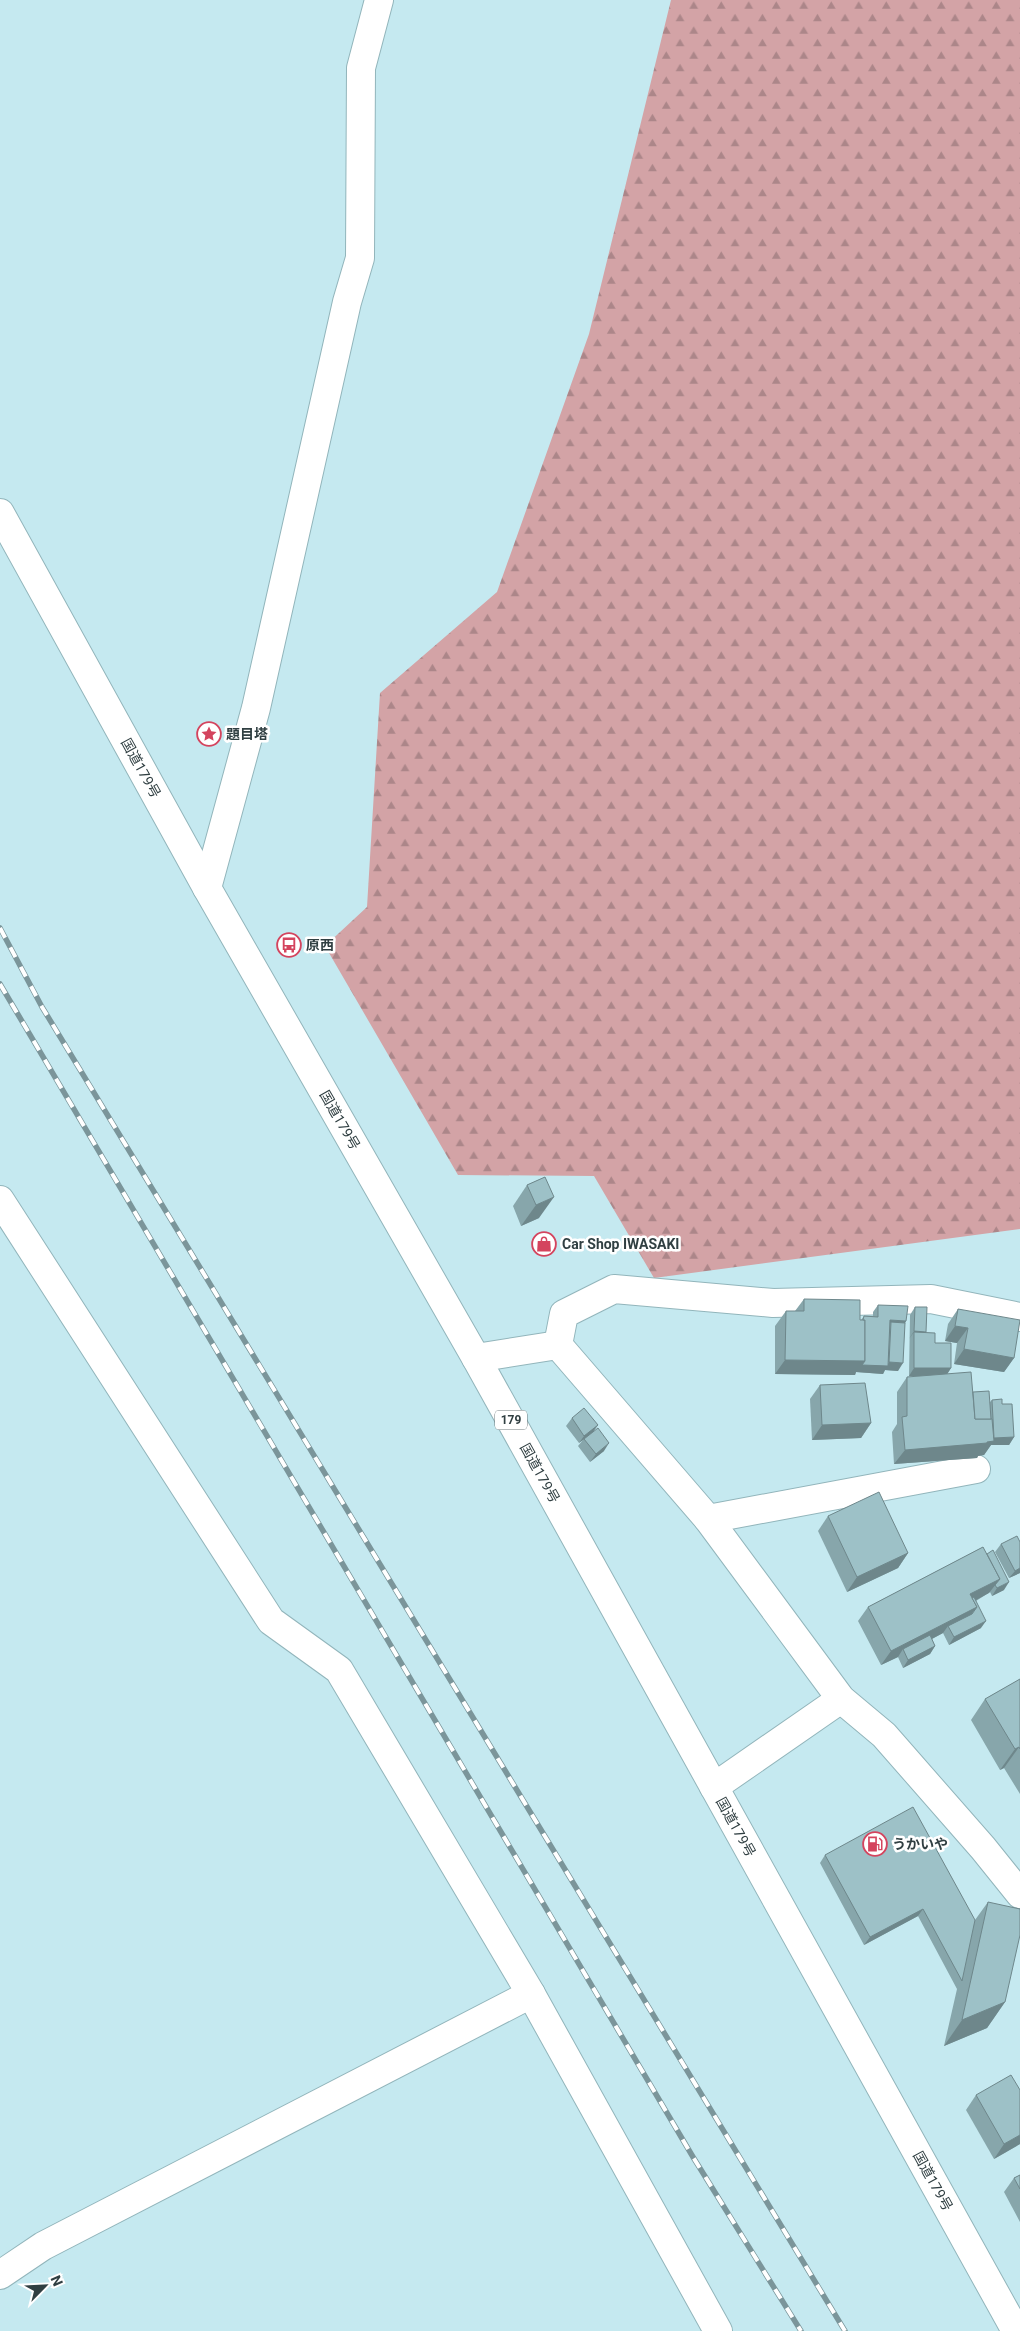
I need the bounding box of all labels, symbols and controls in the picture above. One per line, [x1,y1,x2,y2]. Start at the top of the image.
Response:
place icon: 題目塔 [196,721,222,747]
place label: 題目塔 [226,726,268,742]
street label: 国道179号 [118,735,164,801]
bus stop icon: 原西 [276,932,302,958]
place label: 原西 [306,937,334,953]
street label: 国道179号 [317,1088,363,1152]
shop icon: Car Shop IWASAKI [531,1231,557,1257]
place label: Car Shop IWASAKI [562,1236,679,1252]
road number: 179 [495,1410,527,1430]
street label: 国道179号 [517,1440,563,1506]
street label: 国道179号 [713,1794,759,1860]
fuel station icon: うかいや [862,1831,888,1857]
place label: うかいや [892,1836,948,1852]
street label: 国道179号 [910,2148,956,2214]
north arrow [20,2261,70,2311]
text: N [48,2273,66,2288]

